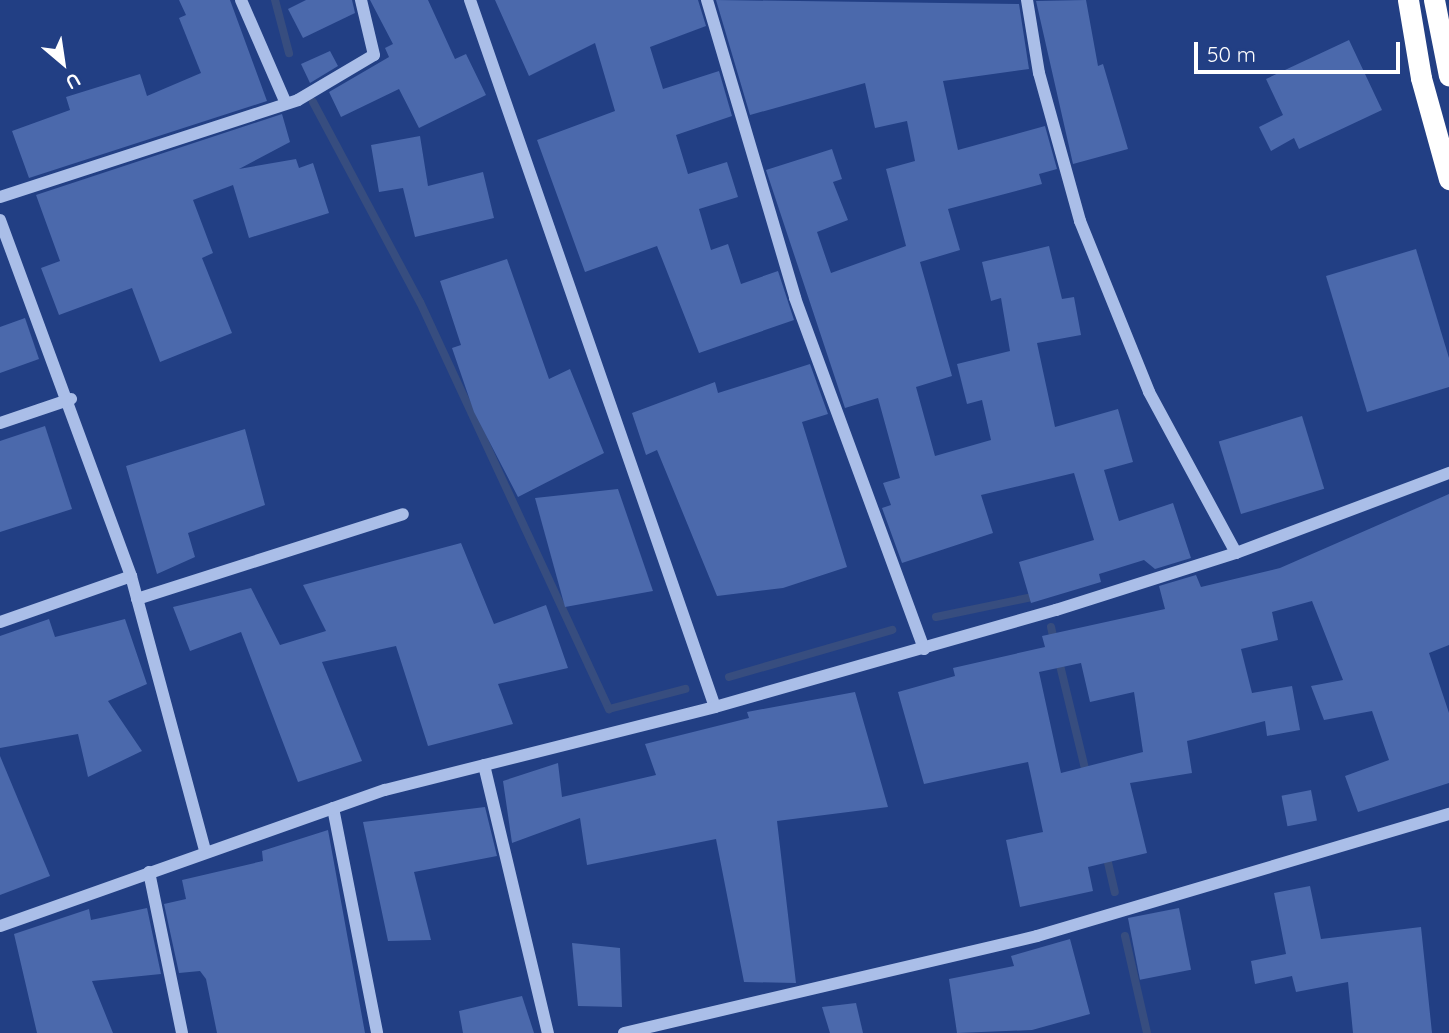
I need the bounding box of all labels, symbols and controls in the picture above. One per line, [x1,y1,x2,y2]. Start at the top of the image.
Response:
north arrow [28,28,98,98]
scale bar [1197,28,1404,72]
text: 50 m [1207,41,1256,67]
text: U [62,68,85,95]

